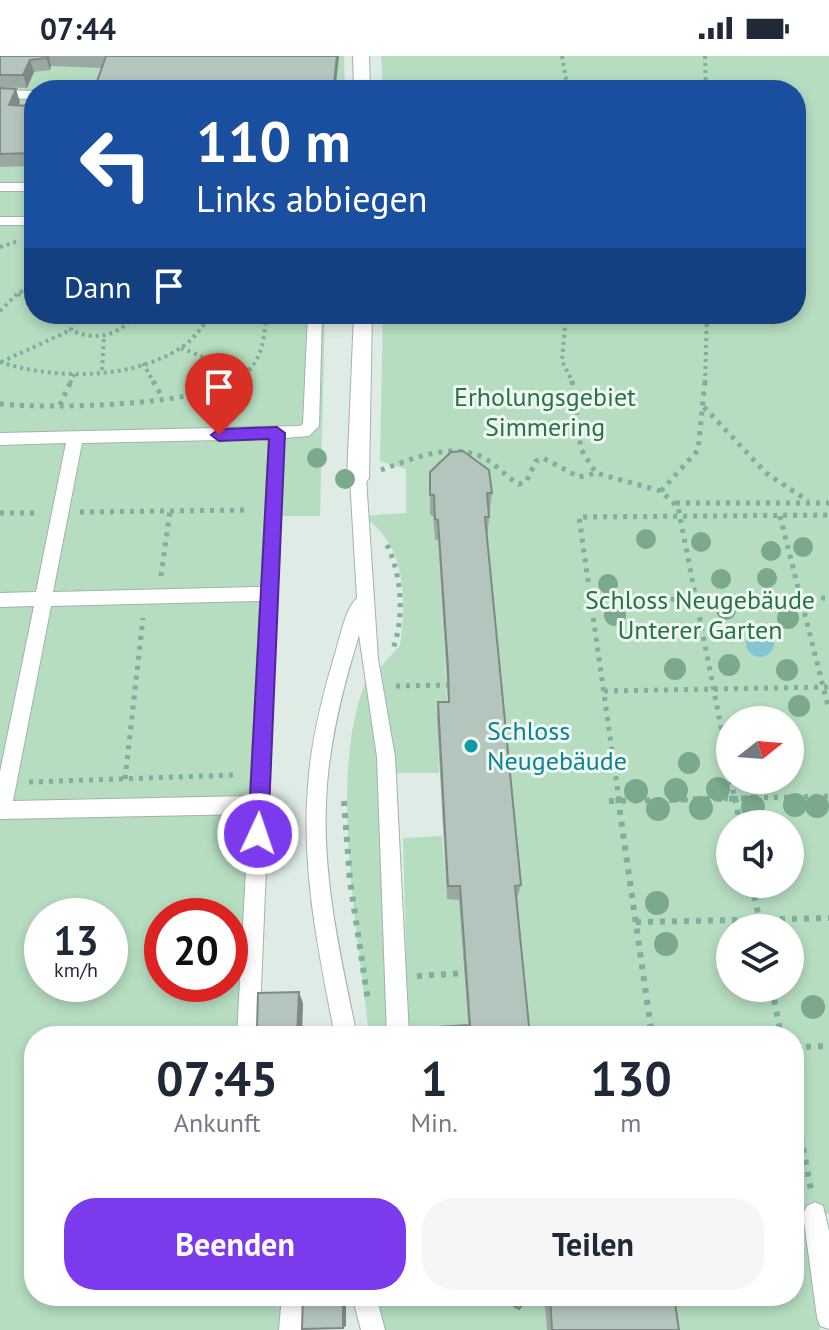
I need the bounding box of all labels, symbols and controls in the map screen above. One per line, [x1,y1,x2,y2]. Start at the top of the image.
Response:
text: 07:44 [40,9,116,48]
text: 110 m [196,105,351,177]
icon: left [64,112,168,216]
text: Links abbiegen [196,175,428,222]
icon: arrive [147,264,191,308]
text: Dann [64,267,131,306]
pin [185,353,253,435]
icon: arrive [197,365,241,409]
park label: Erholungsgebiet Simmering [454,380,636,443]
park label: Schloss Neugebäude Unterer Garten [585,583,815,646]
north arrow [716,706,804,794]
map controls [716,706,804,1002]
place label: Schloss Neugebäude [487,714,627,777]
marker: Schloss Neugebäude [462,737,480,755]
position arrow [216,792,300,876]
button: sound [716,810,804,898]
speed limit sign: 20 [144,898,248,1002]
text: 13 [53,914,99,966]
button: layers [716,914,804,1002]
text: km/h [54,957,98,983]
text: 07:45 [156,1047,278,1109]
text: 1 [420,1047,448,1109]
text: 130 [590,1047,672,1109]
text: Ankunft [174,1106,261,1139]
text: Min. [410,1106,458,1139]
text: m [620,1106,641,1139]
button: Beenden [64,1198,406,1290]
button: Teilen [422,1198,764,1290]

